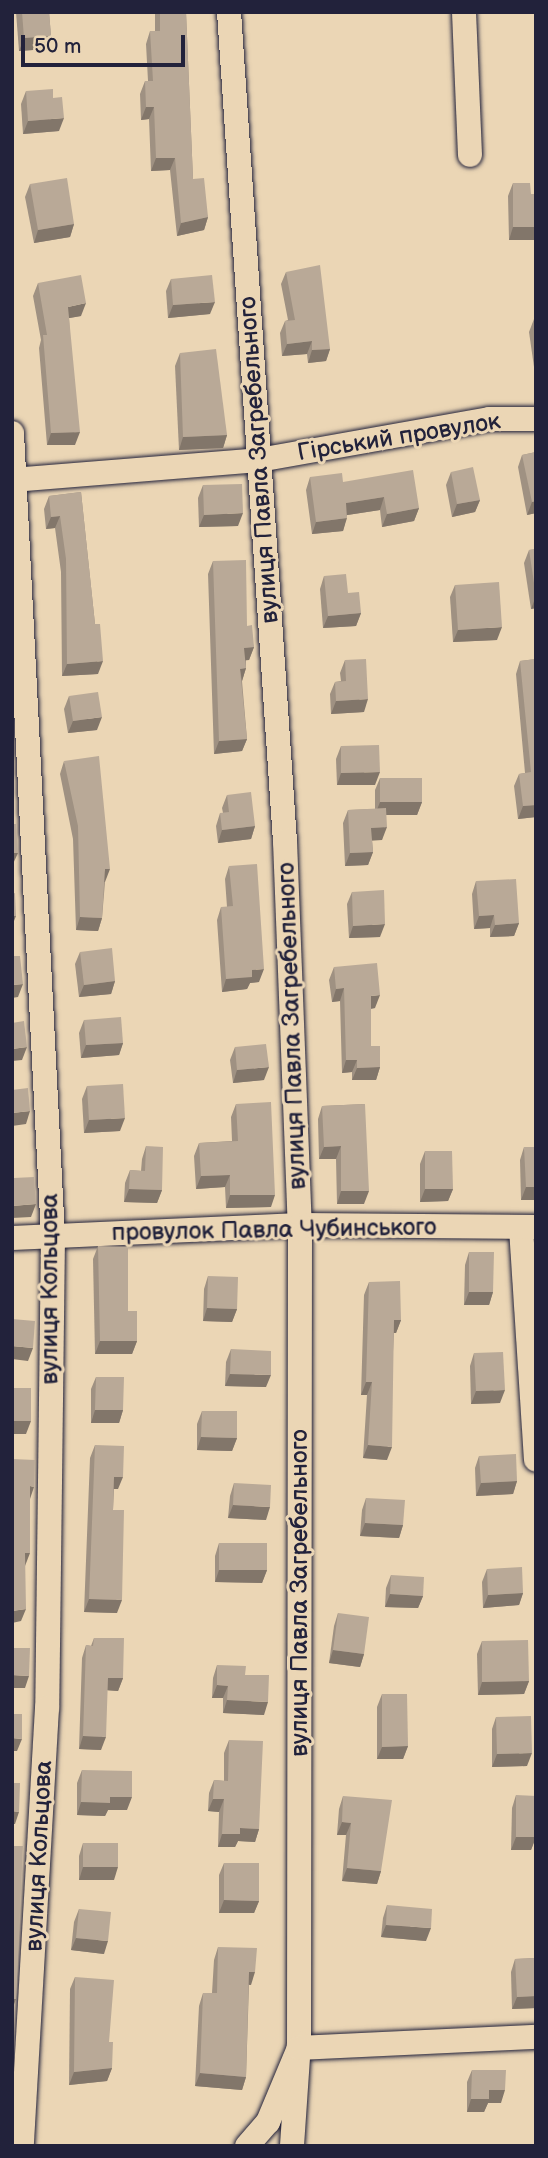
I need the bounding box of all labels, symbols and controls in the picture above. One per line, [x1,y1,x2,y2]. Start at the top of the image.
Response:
scale bar [24,21,189,65]
text: 50 m [34,34,81,59]
street label: вулиця Павла Загребельного [233,296,285,624]
street label: Гірський провулок [295,407,503,467]
street label: вулиця Павла Загребельного [272,862,312,1190]
street label: вулиця Кольцова [36,1193,64,1385]
street label: провулок Павла Чубинського [111,1213,437,1247]
street label: вулиця Павла Загребельного [286,1429,314,1757]
street label: вулиця Кольцова [20,1760,58,1952]

